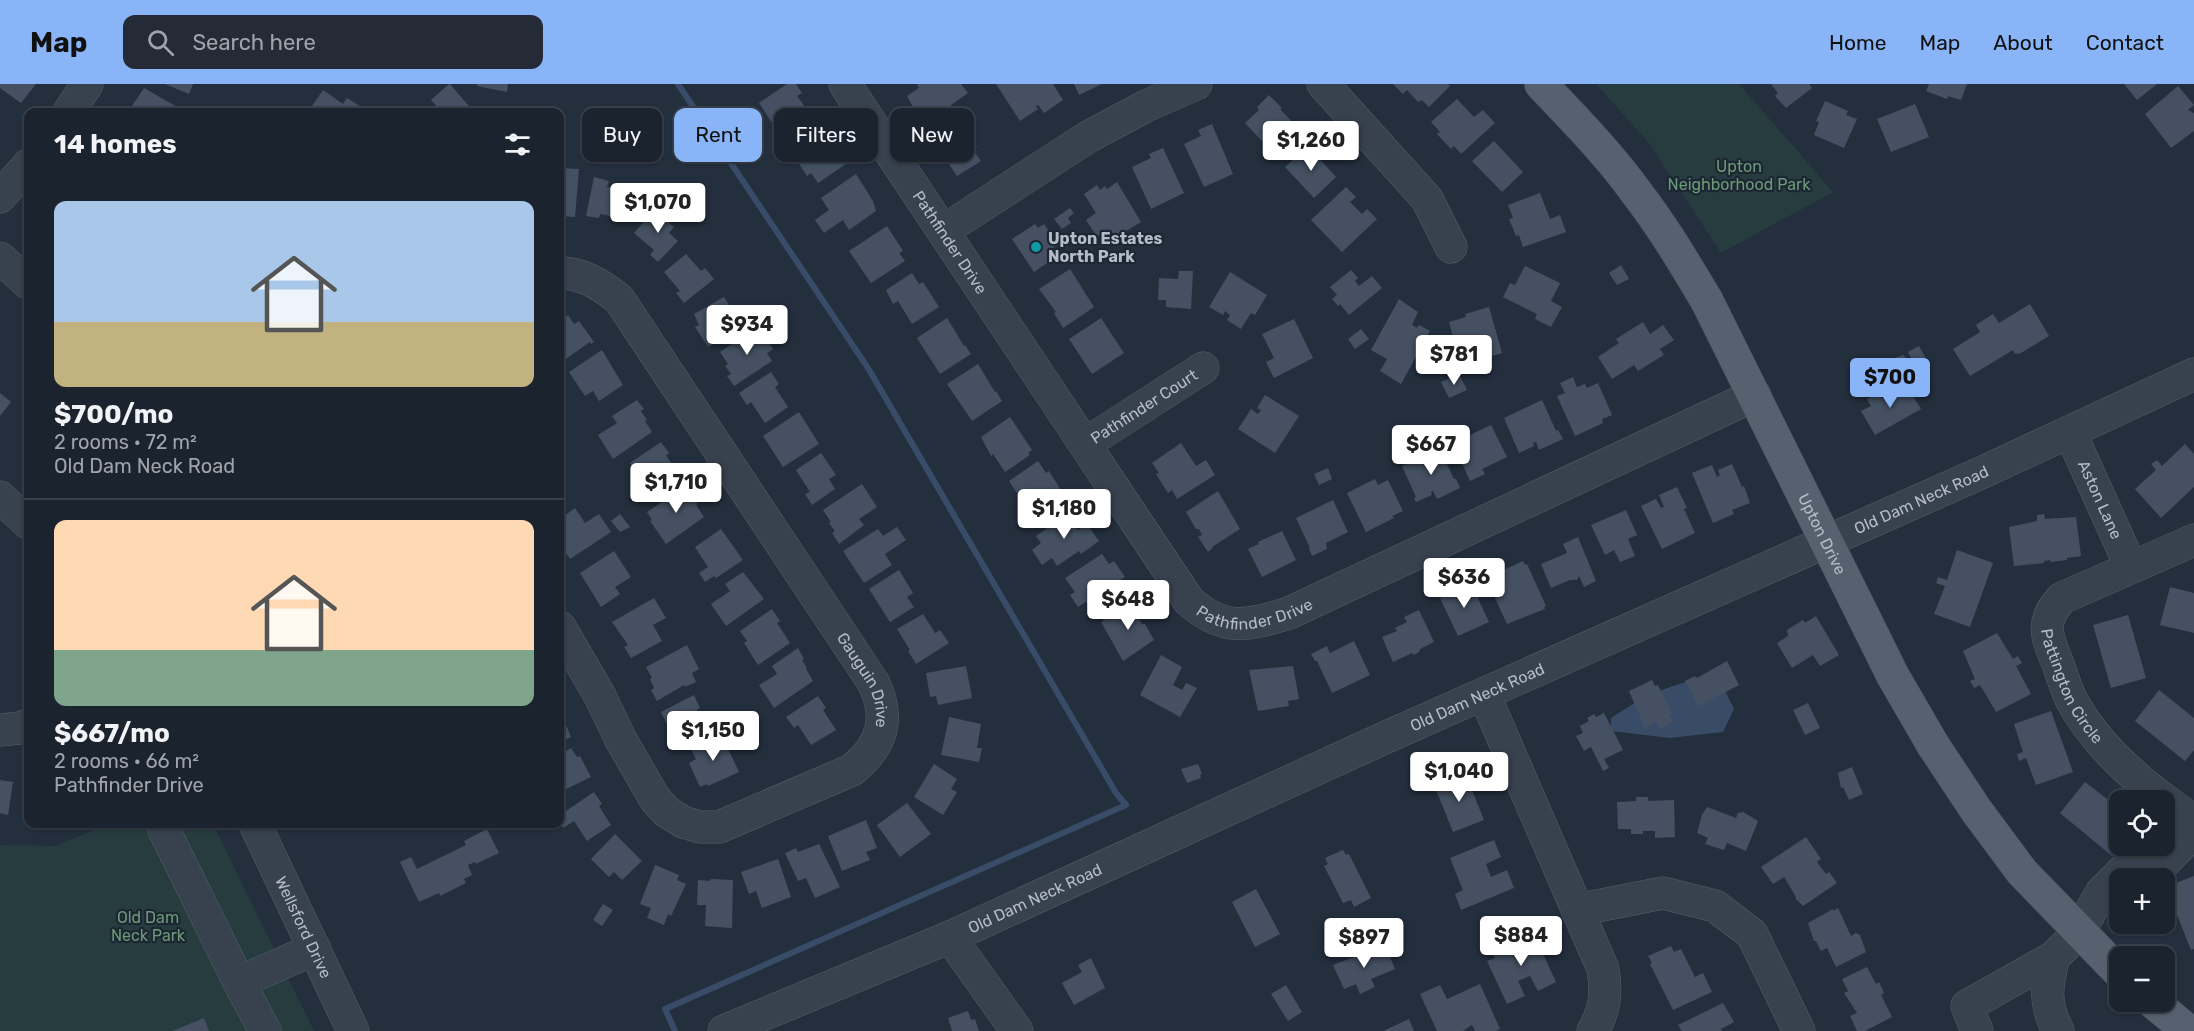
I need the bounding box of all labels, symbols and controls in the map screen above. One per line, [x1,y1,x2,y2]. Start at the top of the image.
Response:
search box [123,15,543,69]
text: Map [30,26,87,59]
icon: search [144,26,177,59]
text: Search here [192,29,316,56]
text: Home [1829,30,1886,55]
text: Map [1919,30,1960,55]
text: About [1993,30,2053,55]
text: Contact [2086,30,2164,55]
chip: Buy [582,108,662,162]
chip: Rent [674,108,762,162]
chip: Filters [774,108,878,162]
chip: New [890,108,974,162]
pin: $1,260 [1262,121,1360,172]
icon: filters [501,128,534,161]
text: $1,260 [1277,128,1345,152]
text: 14 homes [54,129,177,160]
park label: Upton Neighborhood Park [1668,157,1811,194]
pin: $1,070 [609,183,707,234]
street label: Pathfinder Drive [909,187,991,297]
text: $1,070 [624,190,692,214]
place label: Upton Estates North Park [1048,229,1162,266]
icon: home [240,240,348,348]
marker: Upton Estates North Park [1029,240,1043,254]
pin: $934 [711,305,783,356]
text: $934 [721,312,773,336]
pin: $781 [1418,335,1490,386]
text: $781 [1430,342,1478,366]
pin: $700 [1854,358,1926,409]
street label: Pathfinder Court [1087,365,1201,447]
text: $700 [1864,365,1916,389]
text: $700/mo [54,399,173,430]
pin: $667 [1395,425,1467,476]
text: 2 rooms · 72 m² [54,430,197,454]
text: $667 [1406,432,1456,456]
text: Old Dam Neck Road [54,454,235,478]
street label: Aston Lane [2074,457,2127,542]
street label: Old Dam Neck Road [1851,461,1991,538]
pin: $1,710 [627,463,725,514]
text: $1,710 [644,470,708,494]
pin: $1,180 [1015,489,1113,540]
street label: Upton Drive [1794,490,1851,578]
text: $1,180 [1032,496,1096,520]
pin: $636 [1428,558,1500,609]
icon: home [240,559,348,667]
text: $636 [1438,565,1490,589]
pin: $648 [1092,580,1164,631]
text: $648 [1101,587,1155,611]
street label: Pathfinder Drive [1193,594,1315,633]
street label: Pattington Circle [2037,627,2107,747]
street label: Gauguin Drive [833,629,892,729]
street label: Old Dam Neck Road [1407,659,1547,735]
pin: $1,150 [664,711,762,762]
text: $667/mo [54,718,170,749]
text: $1,150 [681,718,745,742]
text: 2 rooms · 66 m² [54,749,199,773]
pin: $1,040 [1410,752,1508,803]
text: $1,040 [1424,759,1494,783]
text: Pathfinder Drive [54,773,204,797]
map controls [2109,790,2175,1012]
button: locate [2109,790,2175,856]
street label: Old Dam Neck Road [965,859,1105,937]
button: + [2109,868,2175,934]
street label: Wellsford Drive [272,873,336,981]
park label: Old Dam Neck Park [111,908,186,945]
pin: $884 [1485,916,1557,967]
pin: $897 [1328,918,1400,969]
text: $884 [1494,923,1548,947]
text: $897 [1338,925,1390,949]
button: − [2109,946,2175,1012]

